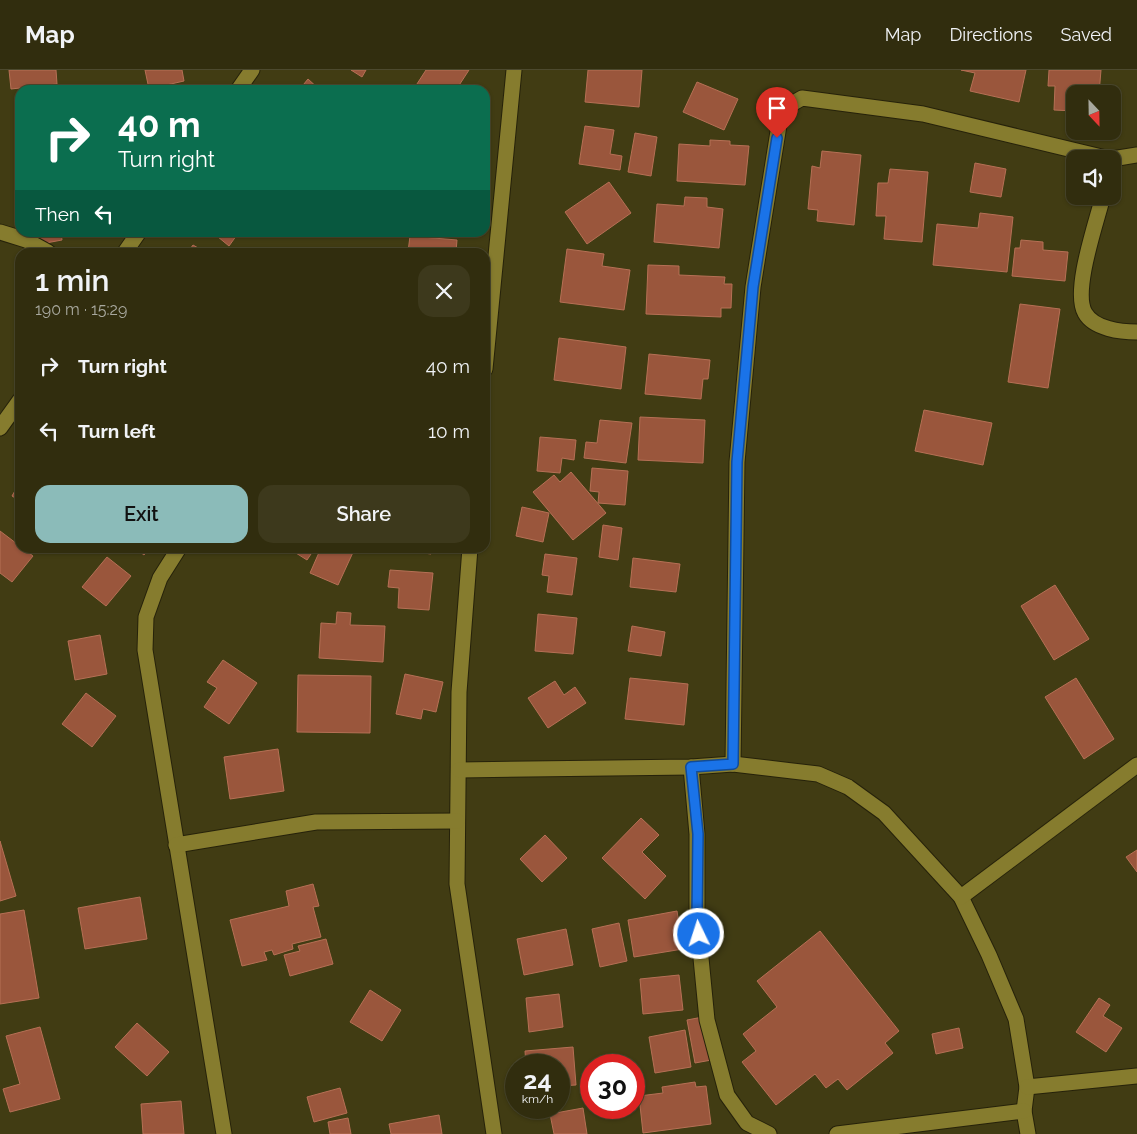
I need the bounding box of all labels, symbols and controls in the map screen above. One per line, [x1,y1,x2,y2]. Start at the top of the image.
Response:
text: Map [25,20,75,49]
text: Map [885,24,921,45]
text: Directions [949,24,1033,45]
text: Saved [1061,24,1112,45]
north arrow [1066,85,1121,140]
map controls [1066,85,1121,205]
pin [756,87,798,138]
icon: arrive [763,94,791,122]
text: 40 m [118,104,200,145]
icon: right [35,105,100,170]
text: Turn right [118,146,215,172]
button: sound [1066,150,1121,205]
icon: left [90,200,118,228]
text: Then [35,203,80,225]
text: 1 min [35,263,110,298]
button: close [418,265,470,317]
text: 190 m · 15:29 [35,300,127,319]
icon: right [35,352,63,380]
text: Turn right [78,355,167,377]
text: 40 m [426,355,470,377]
icon: left [35,417,63,445]
text: Turn left [78,420,155,442]
text: 10 m [428,420,470,442]
button: Exit [35,485,248,543]
button: Share [258,485,470,543]
position arrow [672,907,724,959]
speed limit sign: 30 [580,1054,645,1119]
text: 24 [523,1065,552,1095]
text: km/h [522,1092,553,1106]

